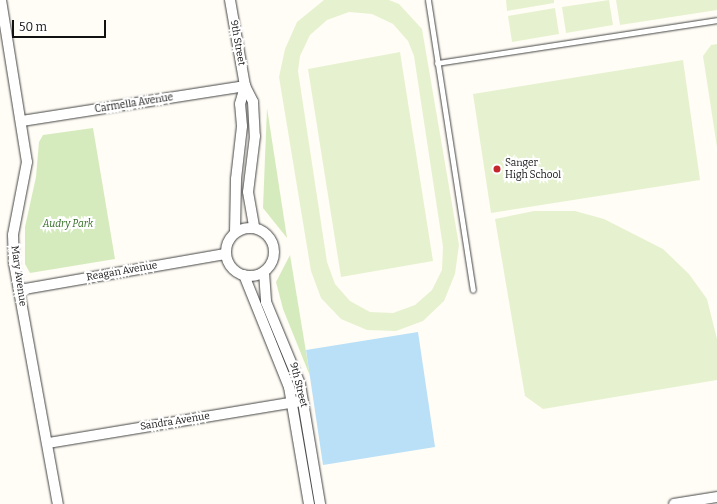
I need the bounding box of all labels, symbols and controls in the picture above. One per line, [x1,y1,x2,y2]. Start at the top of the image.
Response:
scale bar [14,12,108,38]
street label: 9th Street [227,19,247,67]
text: 50 m [19,20,47,34]
street label: Carmella Avenue [94,92,174,116]
place label: Sanger High School [505,157,561,180]
marker: Sanger High School [492,164,502,174]
park label: Audry Park [43,219,93,231]
street label: Mary Avenue [8,245,28,307]
street label: Reagan Avenue [86,260,158,284]
street label: 9th Street [287,361,309,409]
street label: Sandra Avenue [139,411,211,433]

